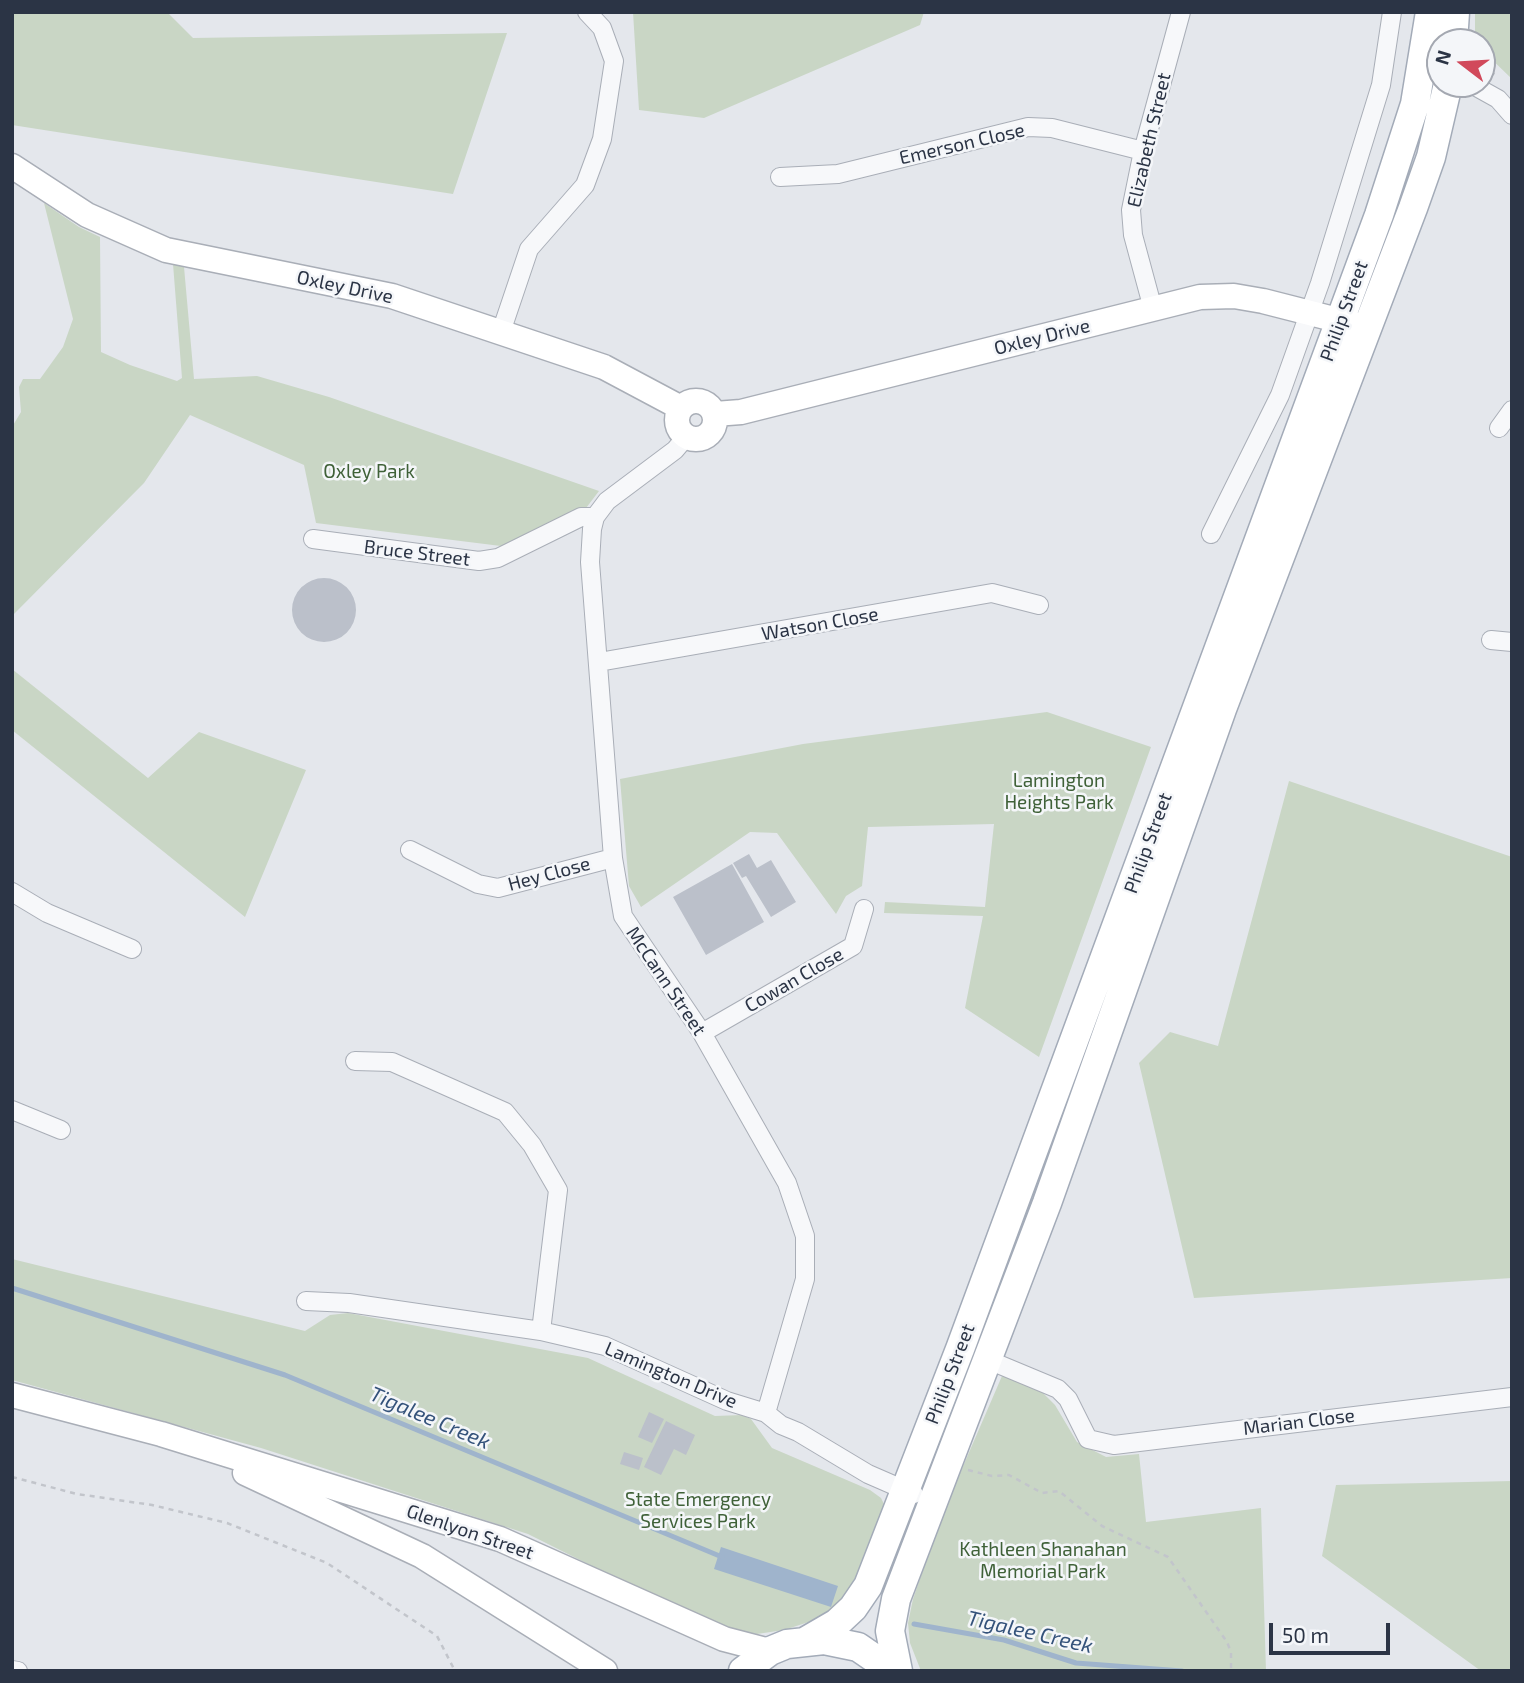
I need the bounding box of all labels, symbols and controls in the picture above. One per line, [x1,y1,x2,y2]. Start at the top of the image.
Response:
north arrow [1426,28,1496,98]
text: N [1429,47,1455,67]
street label: Elizabeth Street [1122,70,1176,210]
street label: Emerson Close [897,119,1027,169]
street label: Philip Street [1315,258,1373,364]
street label: Oxley Drive [295,266,395,308]
street label: Oxley Drive [992,314,1092,360]
park label: Oxley Park [323,461,415,483]
street label: Bruce Street [363,535,471,571]
street label: Watson Close [760,603,880,645]
park label: Lamington Heights Park [1004,770,1114,814]
street label: Philip Street [1119,790,1177,896]
street label: Hey Close [505,852,593,896]
street label: McCann Street [621,922,711,1040]
street label: Cowan Close [741,943,847,1017]
street label: Philip Street [920,1321,980,1427]
street label: Lamington Drive [601,1337,741,1413]
water label: Tigalee Creek [366,1381,494,1455]
street label: Marian Close [1242,1404,1356,1440]
park label: State Emergency Services Park [625,1489,771,1533]
street label: Glenlyon Street [403,1500,537,1564]
park label: Kathleen Shanahan Memorial Park [959,1539,1127,1583]
water label: Tigalee Creek [965,1605,1095,1659]
scale bar [1272,1610,1393,1654]
text: 50 m [1282,1622,1329,1647]

